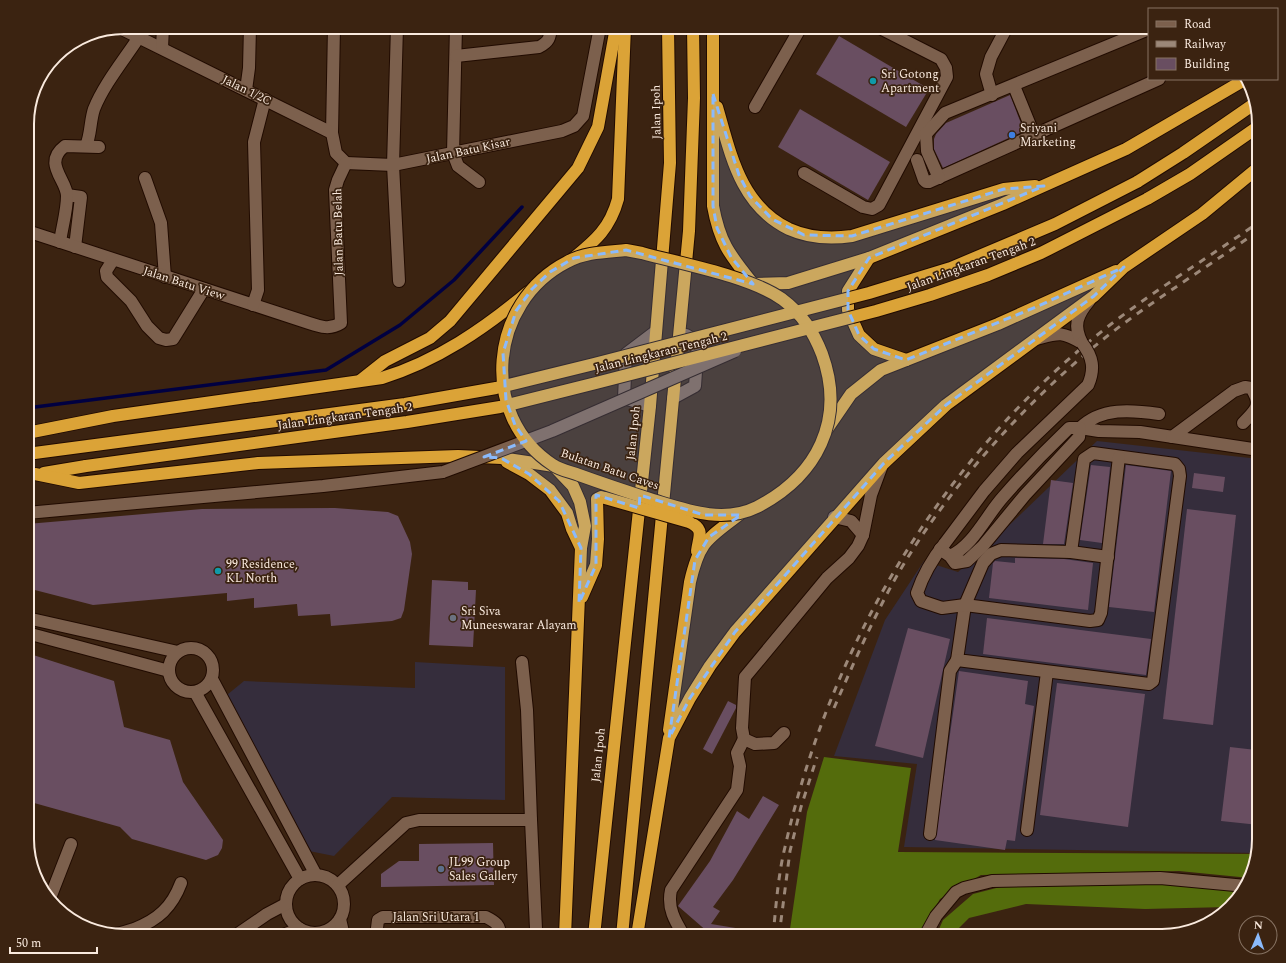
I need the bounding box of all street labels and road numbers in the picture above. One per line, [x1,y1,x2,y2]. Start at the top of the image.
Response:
street label: Jalan 1/2C [219,70,275,111]
street label: Jalan Ipoh [647,85,666,139]
street label: Jalan Batu Kisar [424,132,512,169]
street label: Jalan Batu Belah [328,188,349,276]
street label: Jalan Lingkaran Tengah 2 [904,232,1038,297]
street label: Jalan Batu View [141,261,228,306]
street label: Jalan Lingkaran Tengah 2 [593,327,729,378]
street label: Jalan Lingkaran Tengah 2 [277,398,414,435]
street label: Jalan Ipoh [621,405,646,461]
street label: Bulatan Batu Caves [558,444,662,495]
street label: Jalan Ipoh [586,727,611,783]
street label: Jalan Sri Utara 1 [393,908,479,927]

